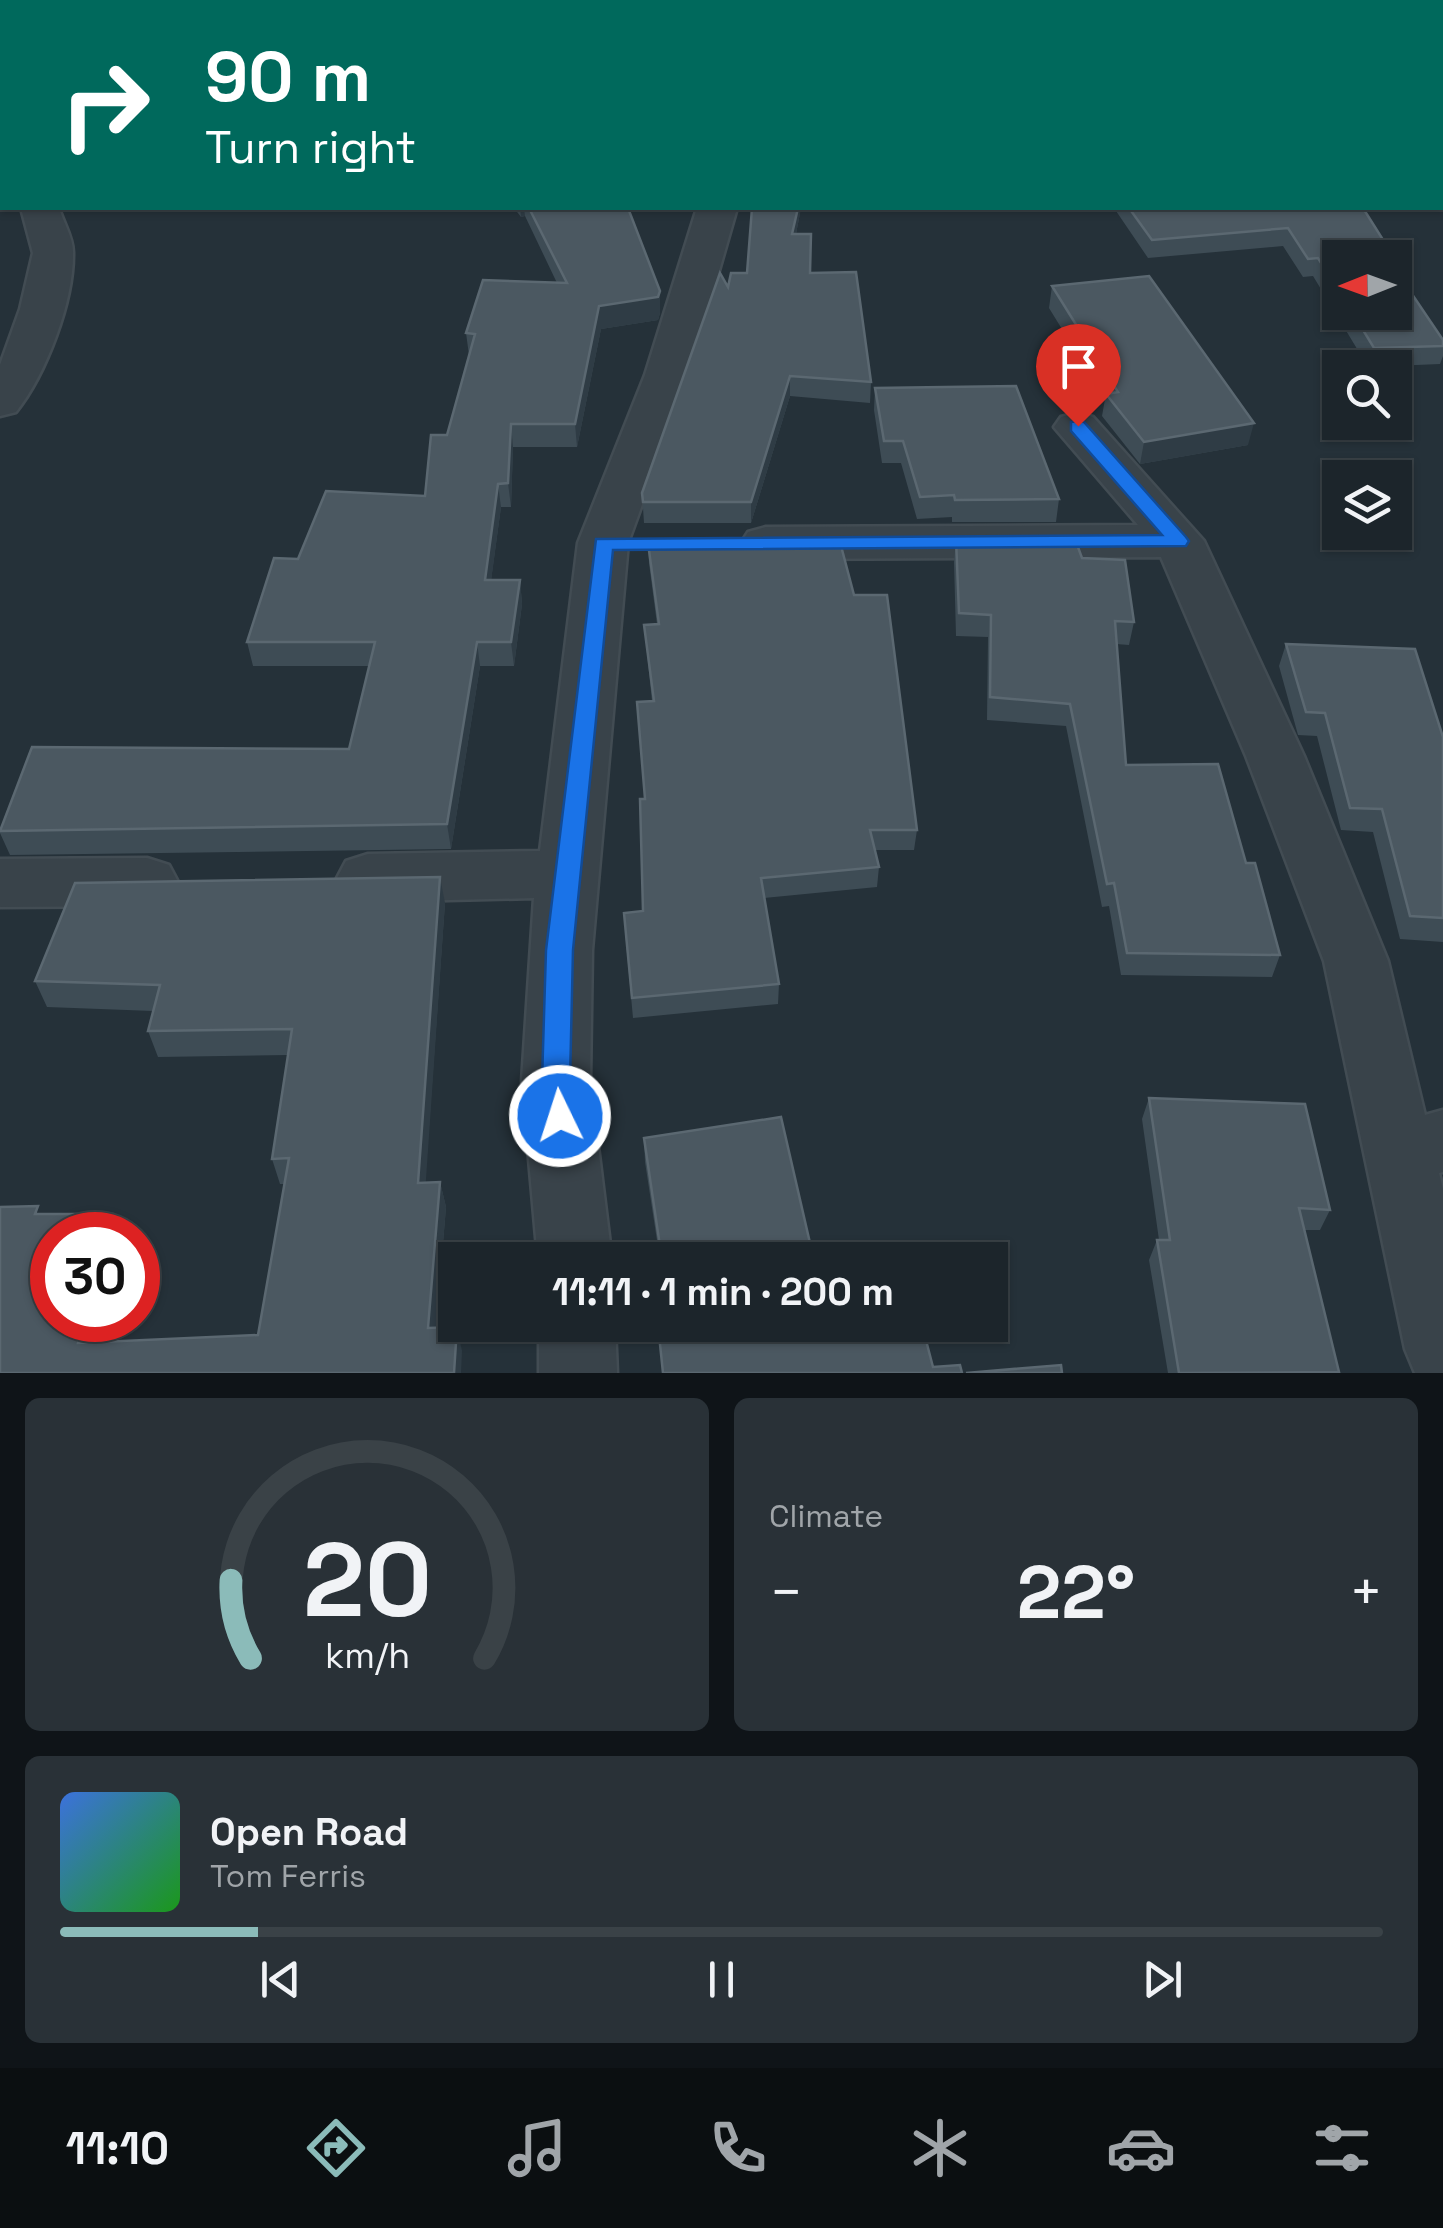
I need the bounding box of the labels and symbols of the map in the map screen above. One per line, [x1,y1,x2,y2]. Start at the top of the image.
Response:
north arrow [1322,240,1412,330]
pin [1036,324,1121,427]
position arrow [508,1064,612,1168]
speed limit sign: 30 [30,1212,160,1342]

